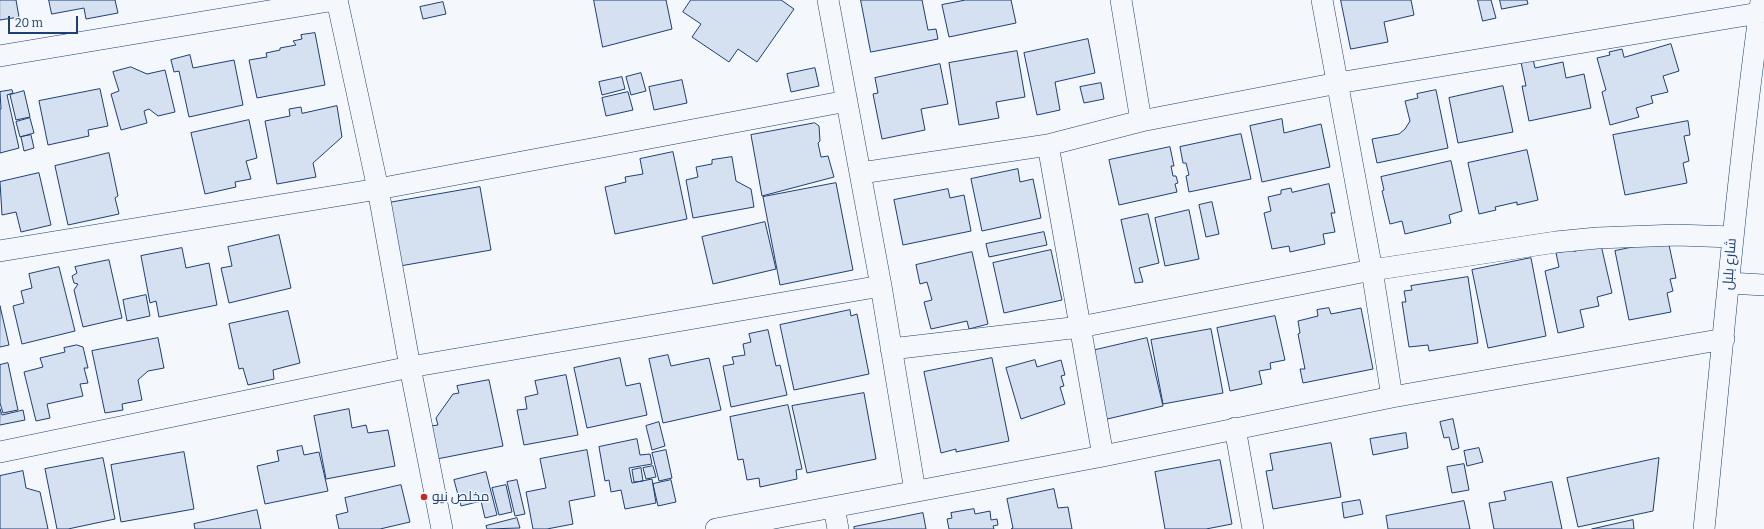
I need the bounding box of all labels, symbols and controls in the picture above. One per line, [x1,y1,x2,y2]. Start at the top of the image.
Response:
scale bar [10,8,80,34]
text: 20 m [15,16,43,30]
street label: شارع بلبل [1720,238,1740,290]
place label: مخلص نيو [432,489,490,505]
marker: مخلص نيو [419,492,429,502]

